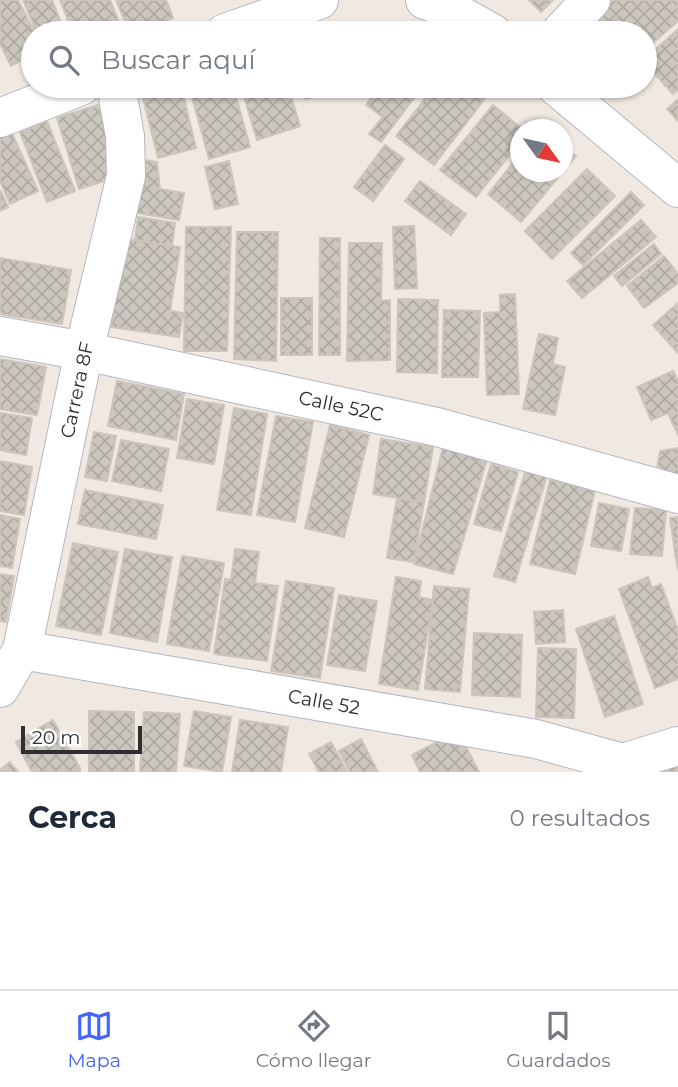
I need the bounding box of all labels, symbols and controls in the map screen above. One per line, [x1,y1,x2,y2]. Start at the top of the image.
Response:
search box [21,21,657,98]
icon: search [45,41,83,79]
text: Buscar aquí [101,44,255,76]
north arrow [510,119,573,182]
street label: Carrera 8F [56,340,98,440]
street label: Calle 52C [296,386,386,426]
street label: Calle 52 [286,684,362,720]
scale bar [21,723,142,755]
text: 20 m [32,726,80,749]
text: Cerca [28,799,117,836]
text: 0 resultados [510,804,650,832]
tab: Mapa [67,1007,121,1072]
tab: Cómo llegar [256,1007,371,1072]
tab: Guardados [506,1007,611,1072]

